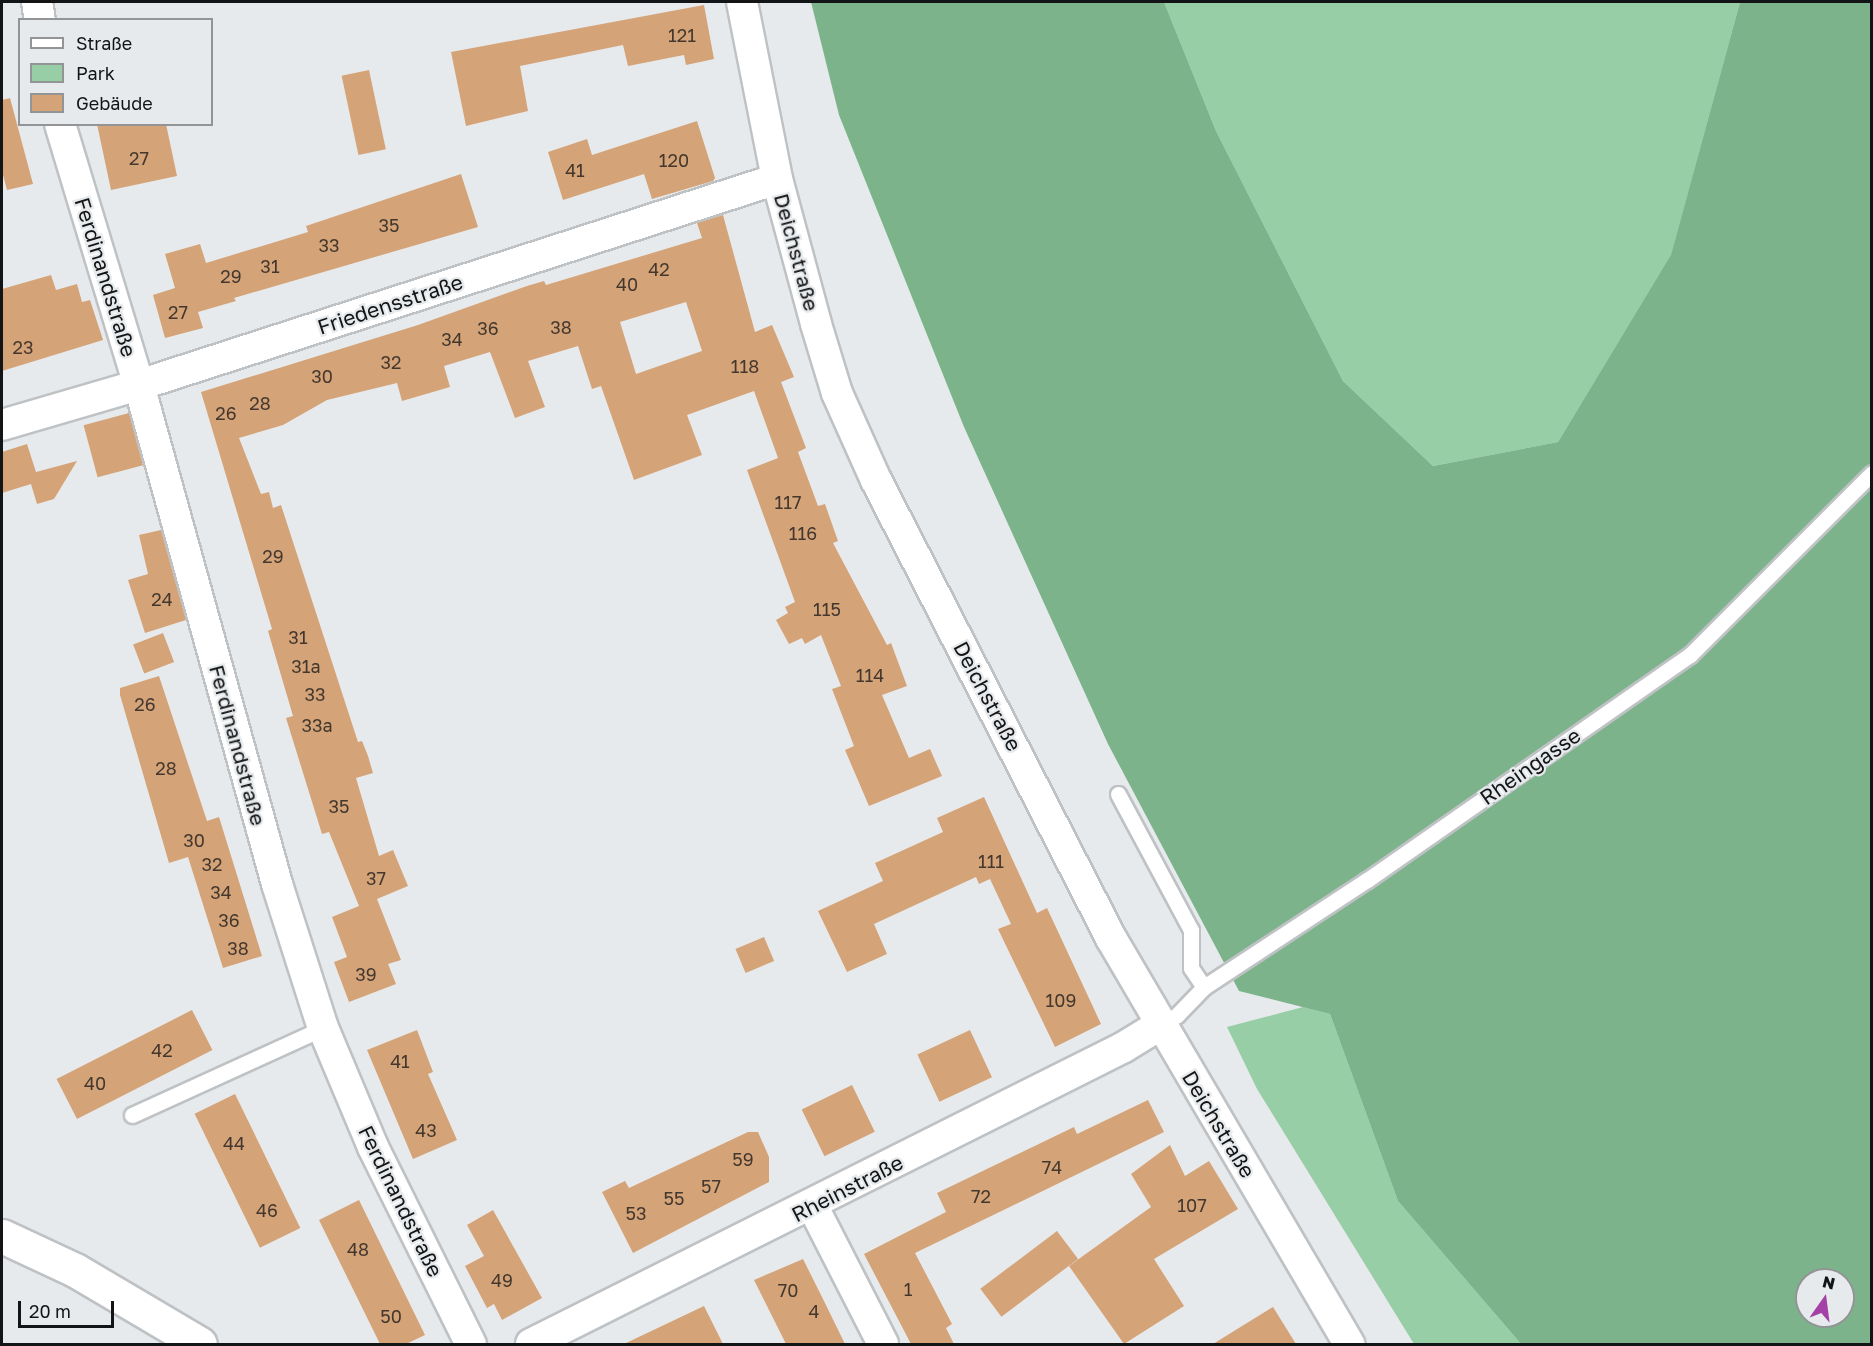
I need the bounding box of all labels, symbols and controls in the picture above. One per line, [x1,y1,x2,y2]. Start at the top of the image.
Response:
legend [18,18,213,126]
house number: 121 [668,24,696,46]
text: Straße [76,32,132,54]
text: Park [76,62,115,84]
text: Gebäude [76,92,153,114]
house number: 27 [129,147,149,169]
house number: 120 [659,149,689,171]
house number: 41 [565,159,585,181]
street label: Deichstraße [769,190,825,314]
street label: Ferdinandstraße [70,194,142,360]
house number: 35 [379,214,399,236]
house number: 33 [318,234,340,256]
house number: 31 [260,255,280,277]
house number: 42 [648,258,670,280]
house number: 29 [220,265,242,287]
street label: Friedensstraße [314,269,466,339]
house number: 40 [616,273,638,295]
house number: 27 [168,301,188,323]
house number: 38 [550,316,572,338]
house number: 36 [477,317,499,339]
house number: 34 [441,328,463,350]
house number: 23 [13,336,33,358]
house number: 32 [381,351,401,373]
house number: 118 [731,355,759,377]
house number: 30 [311,365,333,387]
house number: 28 [249,392,271,414]
house number: 26 [215,402,237,424]
house number: 117 [775,491,801,513]
house number: 116 [789,522,817,544]
house number: 29 [262,545,284,567]
house number: 24 [151,588,173,610]
house number: 115 [813,598,841,620]
house number: 31 [288,626,308,648]
street label: Deichstraße [949,637,1027,755]
house number: 31a [291,655,321,677]
street label: Ferdinandstraße [204,662,272,828]
house number: 114 [856,664,884,686]
house number: 33 [304,683,326,705]
house number: 26 [134,693,156,715]
house number: 33a [301,714,333,736]
street label: Rheingasse [1475,722,1585,810]
house number: 28 [155,757,177,779]
house number: 35 [329,795,349,817]
house number: 30 [183,829,205,851]
house number: 111 [978,850,1004,872]
house number: 32 [202,853,222,875]
house number: 37 [366,867,386,889]
house number: 34 [210,881,232,903]
house number: 36 [218,909,240,931]
house number: 38 [227,937,249,959]
house number: 39 [355,963,377,985]
house number: 109 [1046,989,1076,1011]
house number: 42 [151,1039,173,1061]
house number: 41 [390,1050,410,1072]
street label: Deichstraße [1177,1066,1261,1182]
house number: 40 [84,1072,106,1094]
house number: 43 [415,1119,437,1141]
street label: Ferdinandstraße [353,1121,449,1281]
house number: 44 [223,1132,245,1154]
house number: 59 [732,1148,754,1170]
street label: Rheinstraße [787,1149,907,1227]
house number: 74 [1042,1156,1062,1178]
house number: 57 [701,1175,721,1197]
house number: 72 [971,1185,991,1207]
house number: 55 [664,1187,684,1209]
house number: 107 [1177,1194,1207,1216]
house number: 46 [256,1199,278,1221]
house number: 53 [626,1202,646,1224]
house number: 48 [347,1238,369,1260]
north arrow [1795,1268,1855,1328]
house number: 49 [491,1269,513,1291]
text: N [1821,1271,1837,1294]
house number: 1 [904,1278,912,1300]
house number: 70 [778,1279,798,1301]
scale bar [21,1289,117,1327]
text: 20 m [29,1300,71,1322]
house number: 4 [809,1300,819,1322]
house number: 50 [380,1305,402,1327]

